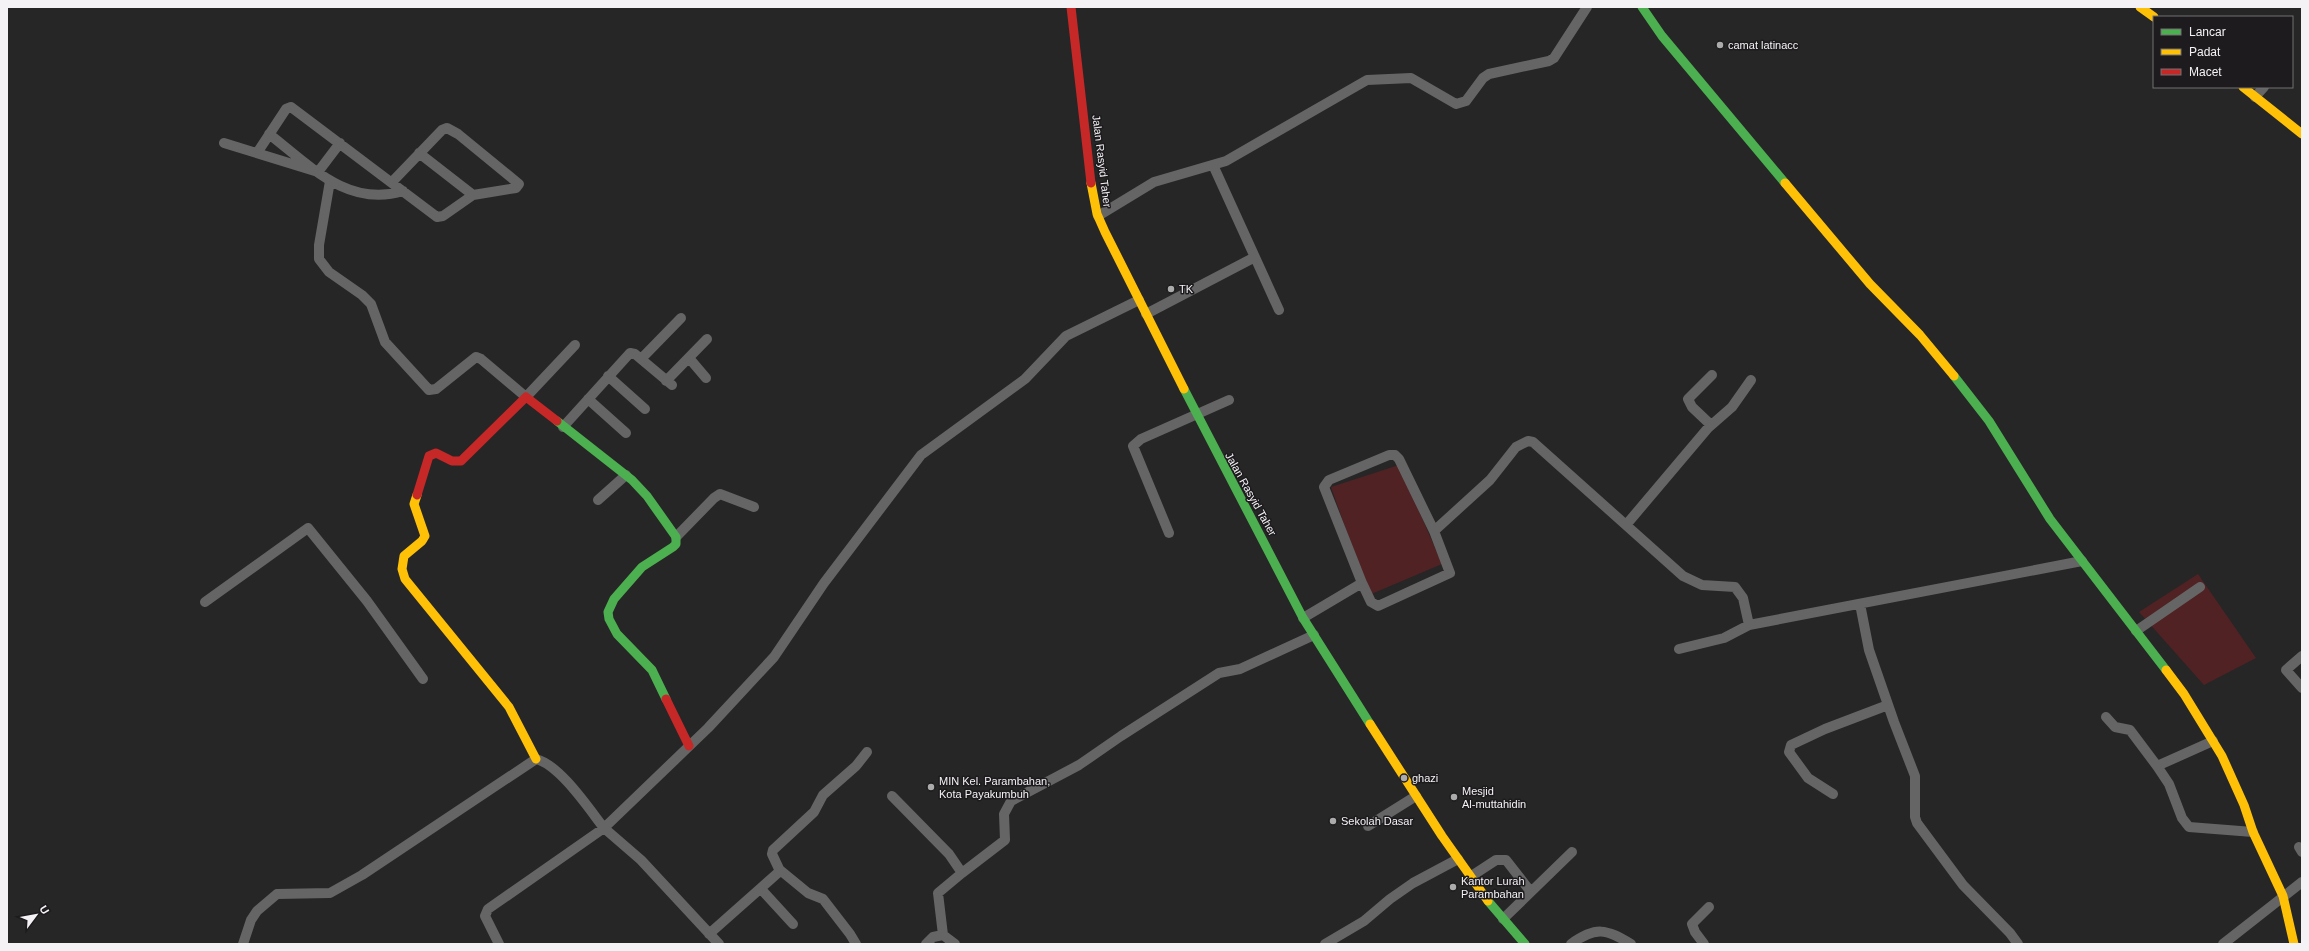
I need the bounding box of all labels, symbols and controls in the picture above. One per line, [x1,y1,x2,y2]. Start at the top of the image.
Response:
legend [2153,16,2293,88]
text: Lancar [2189,25,2226,39]
place label: camat latinacc [1728,39,1799,51]
marker: camat latinacc [1715,40,1725,50]
text: Padat [2189,45,2221,59]
text: Macet [2189,65,2222,79]
street label: Jalan Rasyid Taher [1090,114,1114,208]
place label: TK [1179,283,1194,295]
marker: TK [1166,284,1176,294]
street label: Jalan Rasyid Taher [1223,450,1279,538]
place label: ghazi [1412,772,1438,784]
marker: ghazi [1399,773,1409,783]
place label: MIN Kel. Parambahan, Kota Payakumbuh [939,775,1050,800]
marker: MIN Kel. Parambahan, Kota Payakumbuh [926,782,936,792]
place label: Mesjid Al-muttahidin [1462,785,1526,810]
marker: Mesjid Al-muttahidin [1449,792,1459,802]
place label: Sekolah Dasar [1341,815,1413,827]
marker: Sekolah Dasar [1328,816,1338,826]
place label: Kantor Lurah Parambahan [1461,875,1525,900]
marker: Kantor Lurah Parambahan [1448,882,1458,892]
north arrow [16,895,56,935]
text: U [37,903,52,916]

